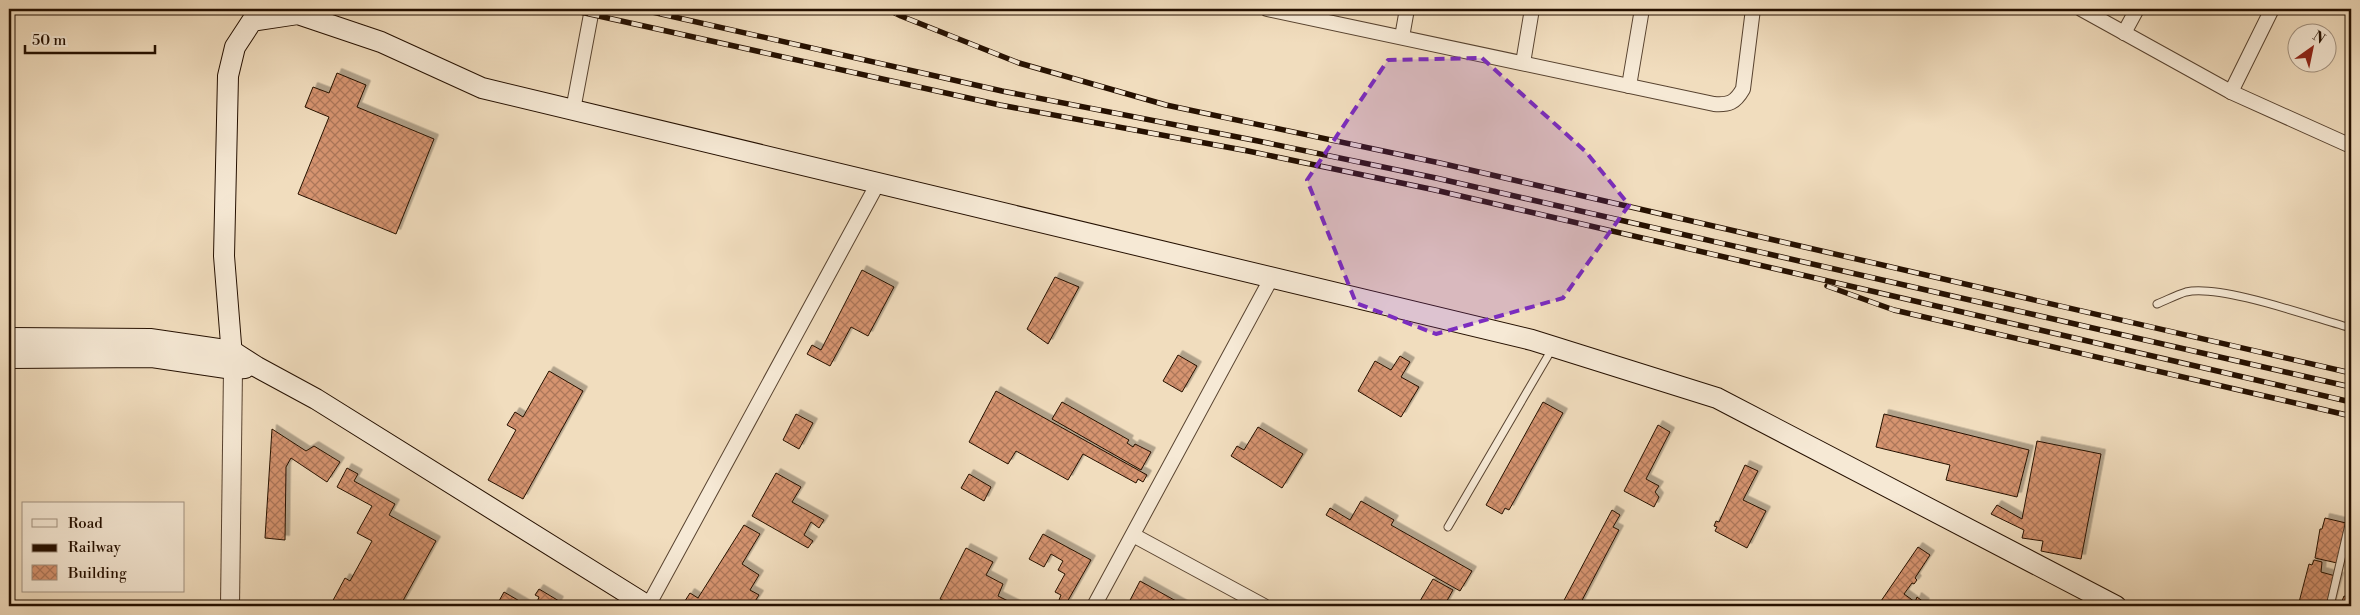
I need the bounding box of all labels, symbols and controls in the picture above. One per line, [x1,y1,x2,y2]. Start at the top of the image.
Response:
scale bar [25,22,155,54]
north arrow [2288,22,2338,72]
text: N [2309,27,2328,49]
text: 50 m [32,31,66,50]
legend [22,502,185,592]
text: Road [68,514,103,533]
text: Railway [68,538,122,557]
text: Building [67,564,127,583]

